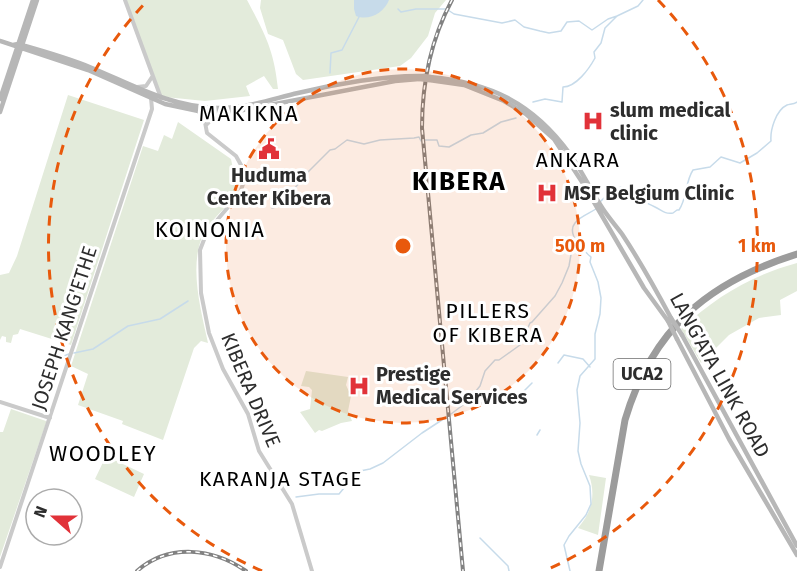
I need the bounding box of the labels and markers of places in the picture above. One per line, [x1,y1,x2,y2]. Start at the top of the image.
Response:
place label: slum medical clinic [610,98,730,145]
hospital icon: slum medical clinic [581,109,605,133]
public building icon: Huduma Center Kibera [257,137,281,161]
place label: Huduma Center Kibera [207,163,331,210]
hospital icon: MSF Belgium Clinic [535,181,559,205]
place label: MSF Belgium Clinic [564,181,734,205]
centre of rings [393,236,413,256]
place label: Prestige Medical Services [376,362,528,409]
hospital icon: Prestige Medical Services [347,374,371,398]

